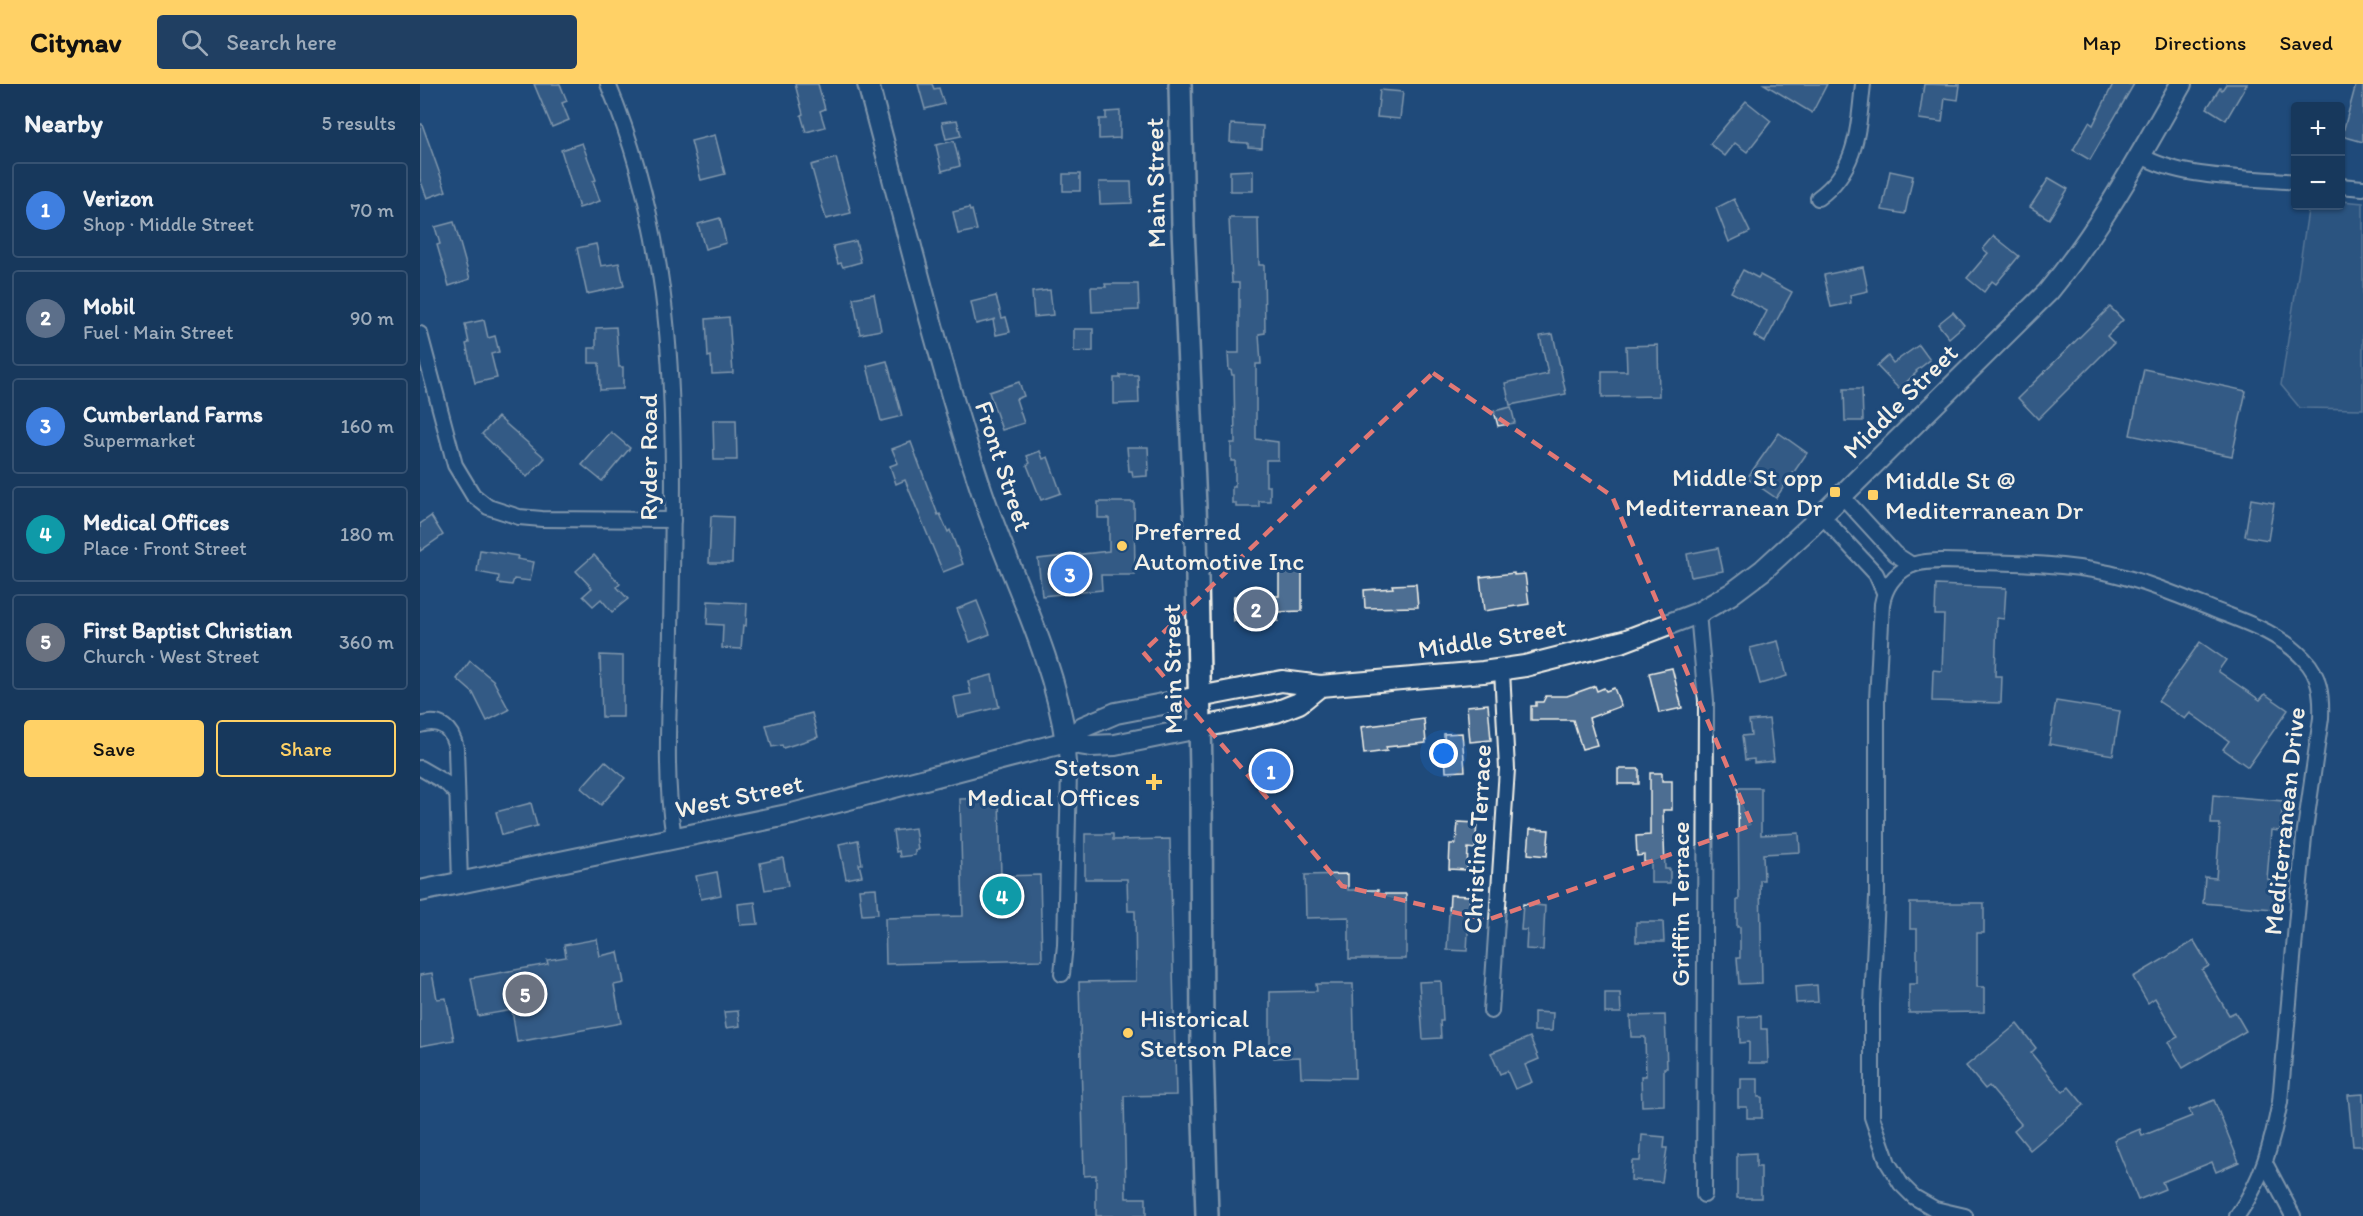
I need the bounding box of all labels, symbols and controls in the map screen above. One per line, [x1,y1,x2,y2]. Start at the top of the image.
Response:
search box [157,15,577,69]
text: Citynav [30,25,121,59]
icon: search [178,26,211,59]
text: Search here [226,29,337,56]
text: Map [2083,30,2121,55]
text: Directions [2154,30,2246,55]
text: Saved [2279,30,2333,55]
map controls [2291,102,2345,210]
button: + [2291,102,2345,156]
text: Nearby [24,107,103,139]
text: 5 results [322,111,396,135]
street label: Main Street [1138,117,1172,249]
button: − [2291,156,2345,210]
text: Verizon [83,185,154,212]
text: 1 [41,198,50,222]
text: 70 m [350,198,394,222]
text: Shop · Middle Street [83,212,254,236]
text: Mobil [83,293,135,320]
text: 2 [40,306,51,330]
text: 90 m [350,306,394,330]
text: Fuel · Main Street [83,320,234,344]
street label: Middle Street [1836,337,1964,465]
street label: Ryder Road [632,393,664,521]
street label: Front Street [968,397,1040,535]
text: Cumberland Farms [83,401,263,428]
text: 3 [40,414,51,438]
text: 160 m [341,414,394,438]
text: Supermarket [83,428,195,452]
place label: Middle St opp Mediterranean Dr [1625,461,1824,523]
place label: Middle St @ Mediterranean Dr [1885,464,2084,526]
marker: Middle St opp Mediterranean Dr [1828,485,1842,499]
marker: Middle St @ Mediterranean Dr [1866,488,1880,502]
text: Medical Offices [83,509,229,536]
place label: Preferred Automotive Inc [1134,515,1304,577]
text: 4 [39,522,52,546]
text: 180 m [340,522,394,546]
text: Place · Front Street [83,536,247,560]
marker: Preferred Automotive Inc [1115,539,1129,553]
pin: 3 [1050,552,1090,596]
pin: 2 [1236,586,1276,632]
street label: Main Street [1155,603,1189,735]
street label: Middle Street [1416,610,1569,666]
text: First Baptist Christian [83,617,292,644]
text: 5 [40,630,51,654]
text: 360 m [339,630,394,654]
text: Church · West Street [83,644,259,668]
street label: Mediterranean Drive [2256,705,2312,937]
button: Save [24,720,204,777]
button: Share [216,720,396,777]
your location [1429,739,1458,768]
street label: Christine Terrace [1456,743,1498,935]
pin: 1 [1252,748,1290,794]
place label: Stetson Medical Offices [967,751,1140,813]
street label: West Street [672,767,806,825]
marker: Stetson Medical Offices [1145,773,1163,791]
street label: Griffin Terrace [1664,821,1696,987]
pin: 4 [982,874,1022,918]
pin: 5 [506,972,544,1016]
place label: Historical Stetson Place [1140,1002,1292,1064]
marker: Historical Stetson Place [1121,1026,1135,1040]

